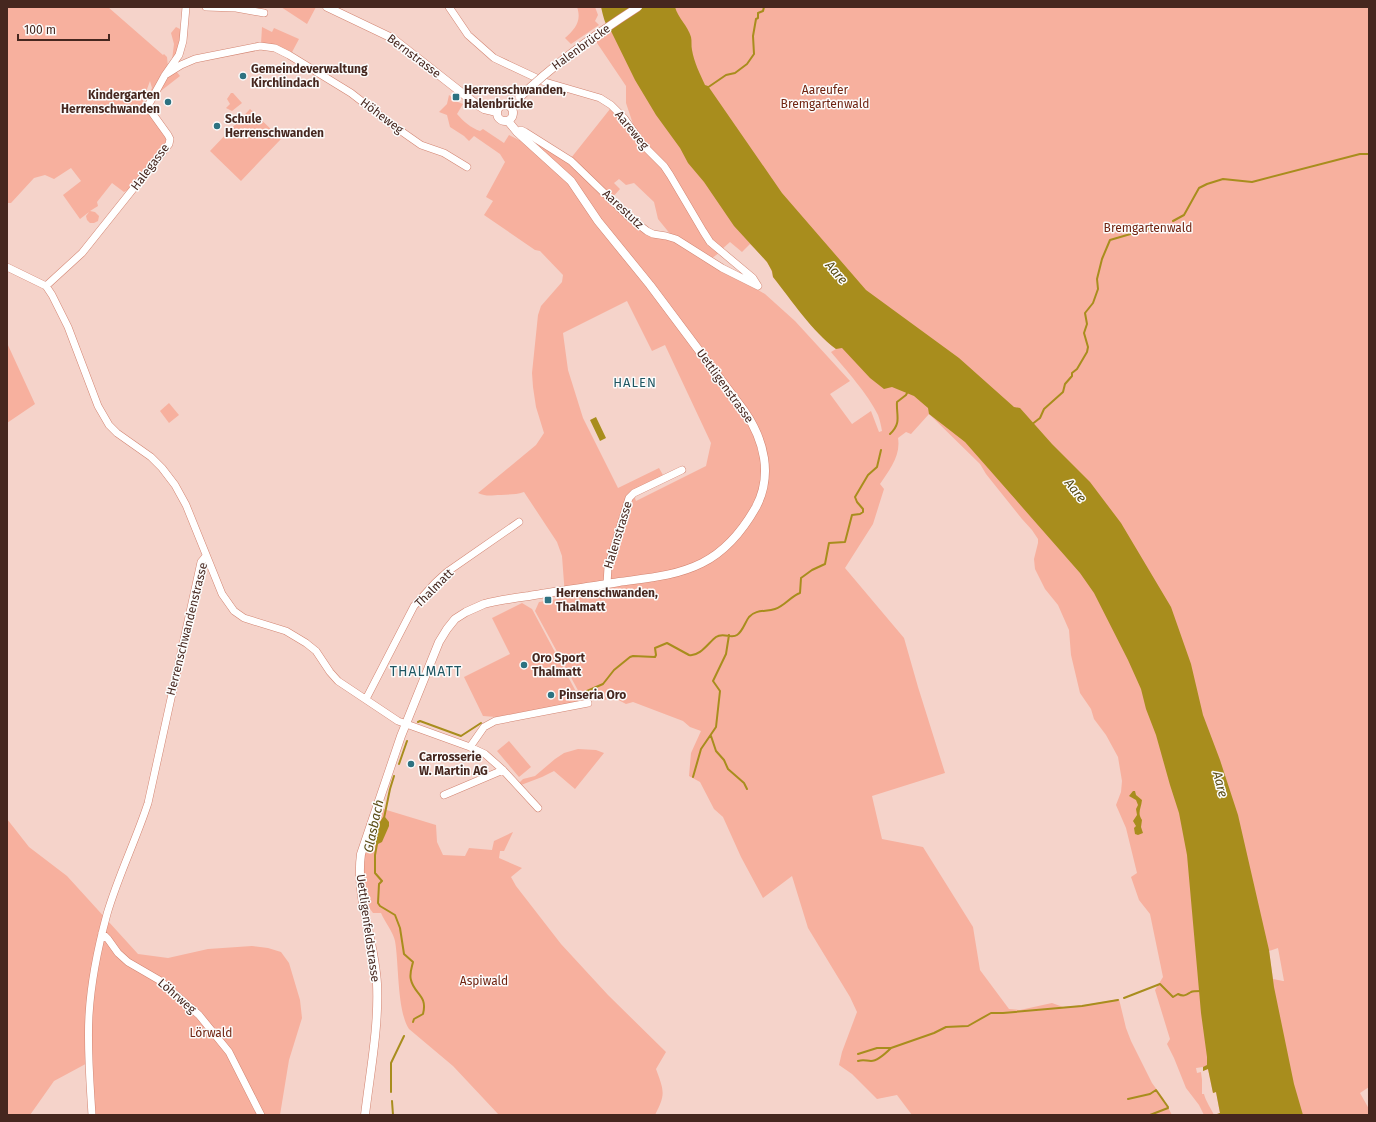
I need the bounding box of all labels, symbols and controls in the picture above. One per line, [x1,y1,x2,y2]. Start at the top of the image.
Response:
scale bar [18,16,109,42]
street label: Halenbrücke [549,21,613,73]
text: 100 m [24,23,56,37]
street label: Bernstrasse [384,31,444,81]
place label: Gemeindeverwaltung Kirchlindach [251,62,368,90]
marker: Gemeindeverwaltung Kirchlindach [238,71,248,81]
place label: Herrenschwanden, Halenbrücke [464,83,566,111]
park label: Aareufer Bremgartenwald [781,83,869,111]
place label: Kindergarten Herrenschwanden [61,88,160,116]
marker: Herrenschwanden, Halenbrücke [451,92,461,102]
street label: Höheweg [358,95,407,137]
marker: Kindergarten Herrenschwanden [163,97,173,107]
street label: Aareweg [612,108,652,153]
place label: Schule Herrenschwanden [225,112,324,140]
marker: Schule Herrenschwanden [212,121,222,131]
street label: Halegasse [128,141,172,193]
street label: Aarestutz [600,187,646,231]
park label: Bremgartenwald [1104,221,1192,235]
water label: Aare [822,257,851,287]
street label: Uettligenstrasse [694,346,756,426]
district label: HALEN [613,375,657,390]
water label: Aare [1061,475,1090,505]
street label: Halenstrasse [601,500,635,570]
street label: Herrenschwandenstrasse [164,561,210,697]
street label: Thalmatt [412,565,457,610]
place label: Herrenschwanden, Thalmatt [556,586,658,614]
marker: Herrenschwanden, Thalmatt [543,595,553,605]
place label: Oro Sport Thalmatt [532,651,585,679]
marker: Oro Sport Thalmatt [519,660,529,670]
district label: THALMATT [390,663,462,680]
place label: Pinseria Oro [559,688,626,702]
marker: Pinseria Oro [546,690,556,700]
place label: Carrosserie W. Martin AG [419,750,488,778]
marker: Carrosserie W. Martin AG [406,759,416,769]
water label: Aare [1210,769,1231,799]
water label: Glasbach [361,798,386,854]
street label: Uettligenfeldstrasse [353,873,383,983]
park label: Aspiwald [460,974,508,988]
street label: Löhrweg [155,976,199,1017]
park label: Lörwald [190,1026,232,1040]

